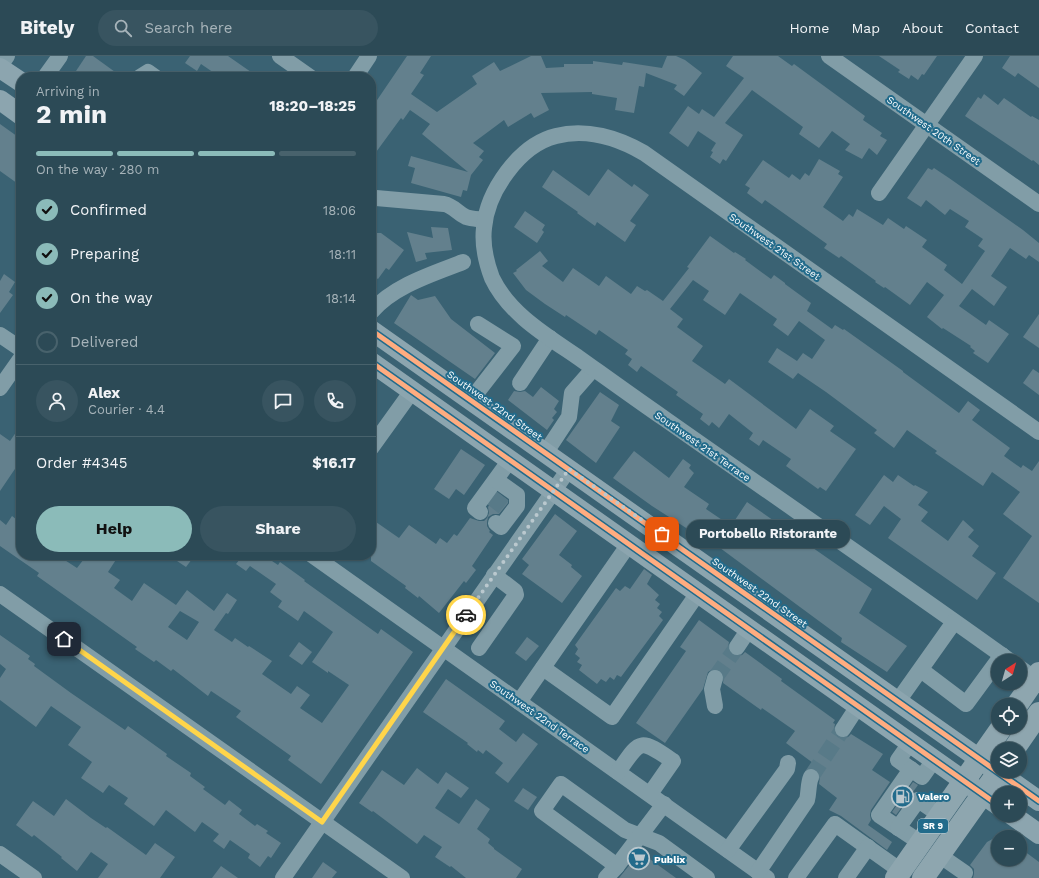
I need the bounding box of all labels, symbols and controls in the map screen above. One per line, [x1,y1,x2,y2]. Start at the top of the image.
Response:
search box [98,10,378,46]
text: Bitely [20,16,74,39]
icon: search [112,17,134,39]
text: Search here [144,19,232,37]
text: Home [789,20,829,36]
text: Map [851,20,880,36]
text: About [902,20,943,36]
text: Contact [965,20,1019,36]
text: Arriving in [36,84,100,99]
street label: Southwest 20th Street [885,94,983,167]
text: 18:20–18:25 [269,97,356,115]
text: 2 min [36,99,107,129]
text: On the way · 280 m [36,162,159,177]
icon: check [36,199,58,221]
text: Confirmed [70,201,147,219]
text: 18:06 [323,203,356,218]
street label: Southwest 21st Street [727,211,823,282]
icon: check [36,243,58,265]
text: Preparing [70,245,139,263]
text: 18:11 [329,247,356,262]
icon: check [36,287,58,309]
text: On the way [70,289,152,307]
text: 18:14 [326,291,356,306]
text: Delivered [70,333,138,351]
street label: Southwest 22nd Street [445,368,545,443]
button: person [36,380,78,422]
button: chat [262,380,304,422]
button: phone [314,380,356,422]
text: Alex [88,384,120,402]
text: Courier · 4.4 [88,402,165,417]
street label: Southwest 21st Terrace [653,409,753,484]
text: Order #4345 [36,454,127,472]
text: $16.17 [312,454,356,472]
button: Help [36,506,192,552]
button: Share [200,506,356,552]
pin [645,517,679,551]
callout: Portobello Ristorante [686,520,850,548]
icon: bag [651,523,673,545]
text: Portobello Ristorante [699,526,837,541]
street label: Southwest 22nd Street [710,555,810,630]
courier [446,595,486,635]
icon: car [455,604,477,626]
pin [47,622,81,656]
icon: home [53,628,75,650]
north arrow [991,654,1027,690]
map controls [991,654,1027,866]
street label: Southwest 22nd Terrace [488,678,592,755]
button: locate [991,698,1027,734]
button: layers [991,742,1027,778]
fuel station icon: Valero [890,783,916,809]
button: + [991,786,1027,822]
place label: Valero [918,791,949,802]
road number: SR 9 [918,819,948,833]
button: − [991,830,1027,866]
supermarket icon: Publix [626,846,652,872]
place label: Publix [654,854,685,865]

